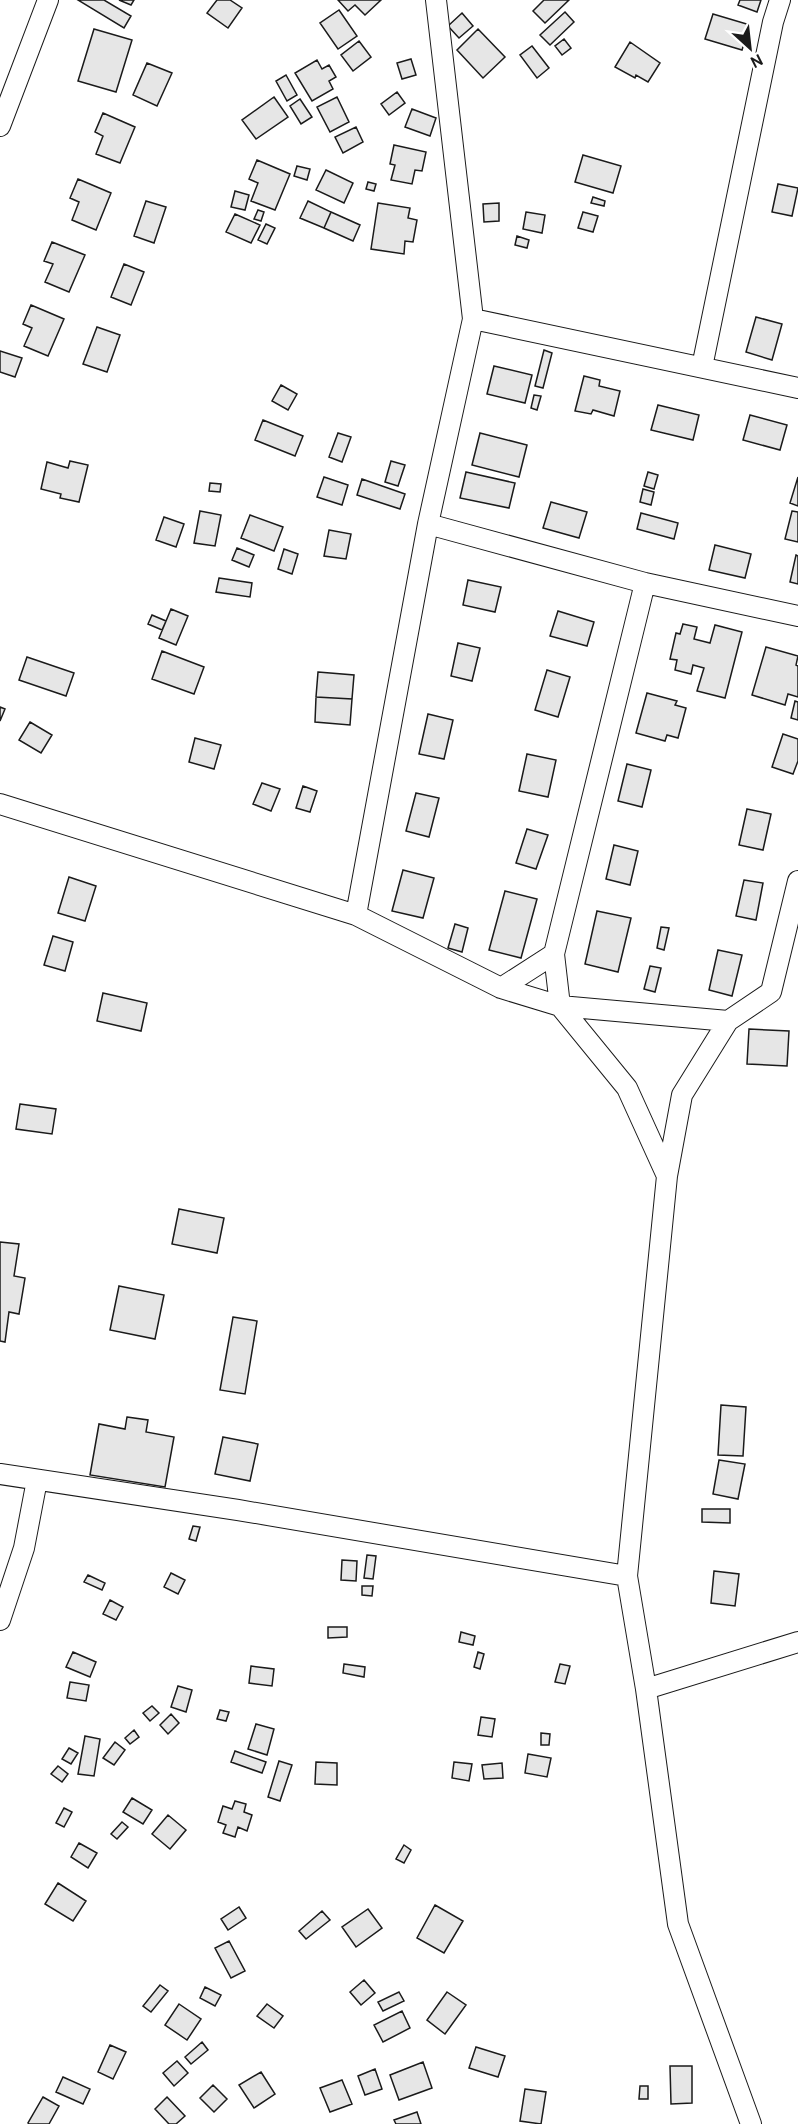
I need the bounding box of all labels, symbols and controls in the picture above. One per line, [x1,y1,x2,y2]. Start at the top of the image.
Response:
north arrow [720,18,780,78]
text: N [746,48,766,71]

